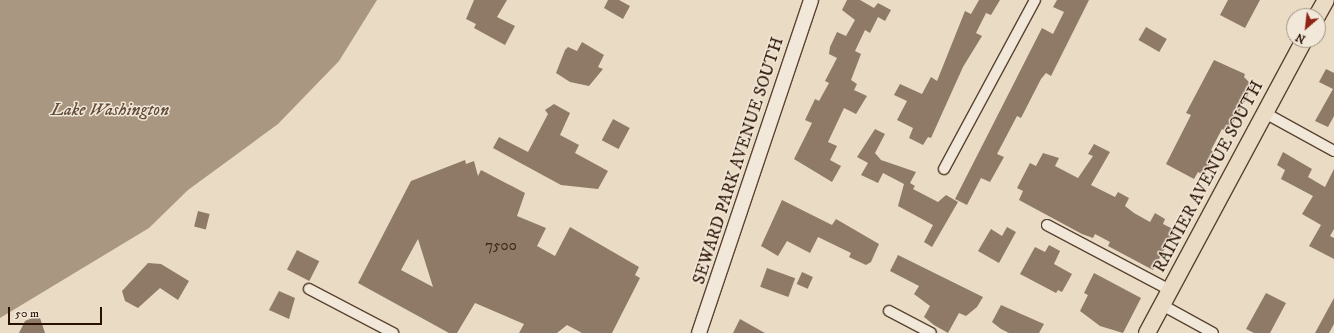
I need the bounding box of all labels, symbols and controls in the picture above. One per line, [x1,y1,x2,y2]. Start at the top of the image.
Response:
north arrow [1286,8,1326,48]
text: N [1294,29,1308,46]
street label: SEWARD PARK AVENUE SOUTH [689,35,789,287]
street label: RAINIER AVENUE SOUTH [1150,78,1268,276]
water label: Lake Washington [51,99,169,121]
house number: 7500 [485,237,517,255]
scale bar [10,299,104,325]
text: 50 m [15,306,39,321]

